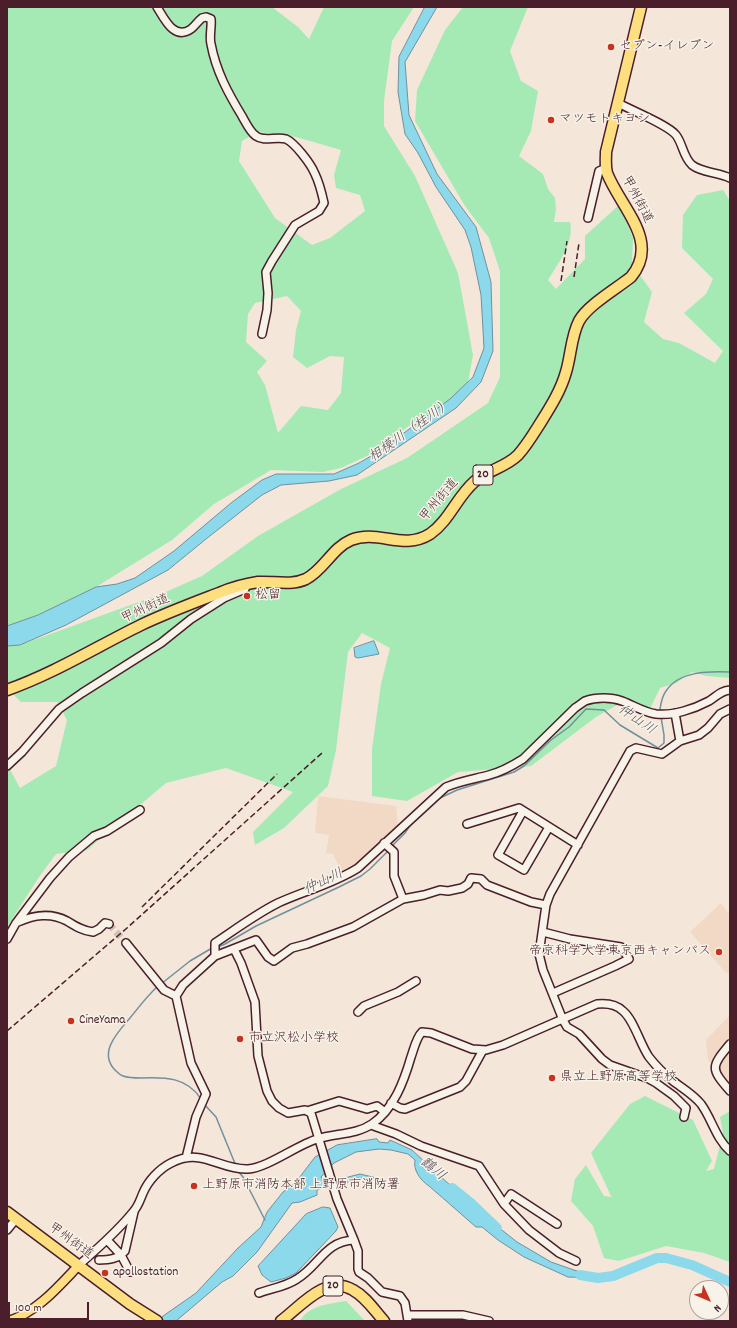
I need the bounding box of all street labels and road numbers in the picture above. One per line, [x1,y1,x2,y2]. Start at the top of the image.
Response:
street label: 甲州街道 [617,173,655,227]
road number: 20 [473,465,493,485]
street label: 甲州街道 [417,476,463,526]
street label: 甲州街道 [119,592,173,628]
street label: 甲州街道 [44,1220,96,1264]
road number: 20 [323,1276,343,1296]

